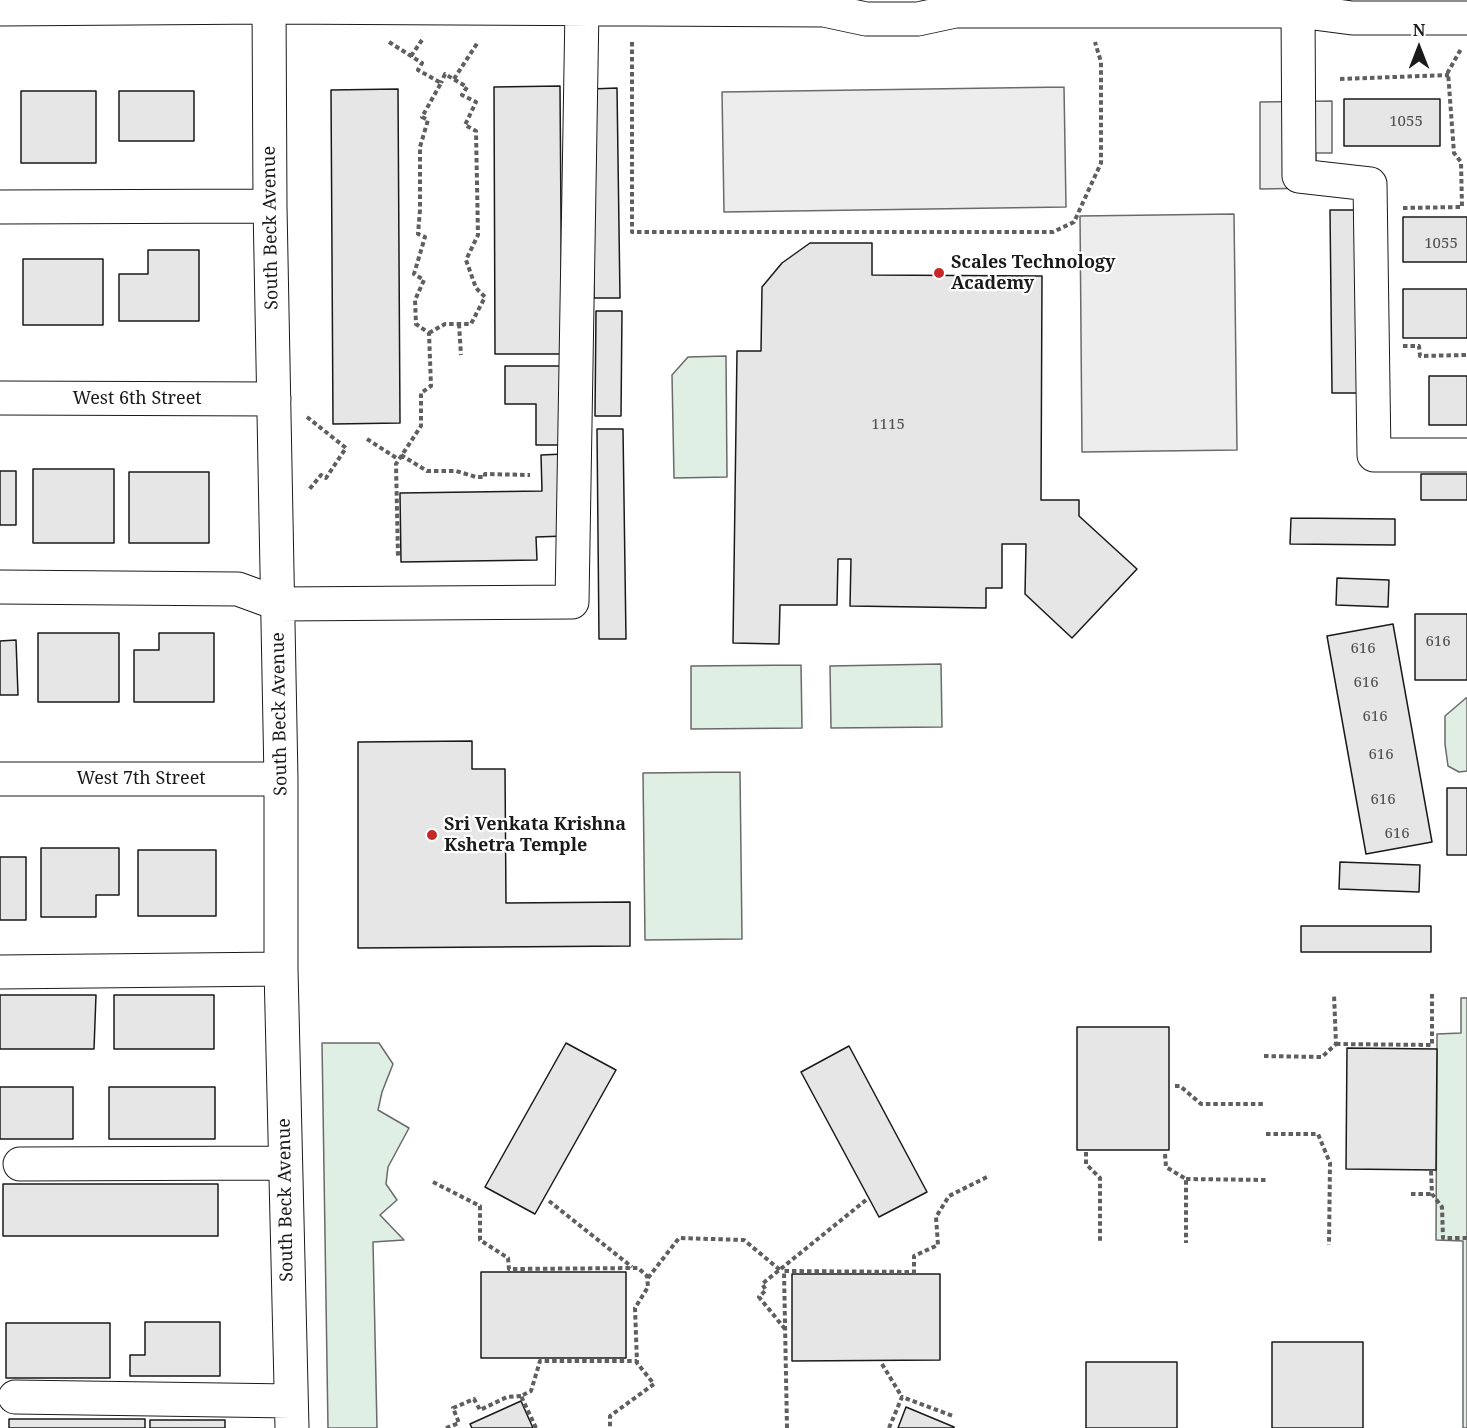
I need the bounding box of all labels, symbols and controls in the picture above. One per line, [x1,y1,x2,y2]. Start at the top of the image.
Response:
north arrow [1389,18,1449,78]
text: N [1413,19,1425,41]
house number: 1055 [1389,113,1423,131]
street label: South Beck Avenue [259,146,283,310]
house number: 1055 [1424,235,1458,253]
place label: Scales Technology Academy [951,252,1115,294]
marker: Scales Technology Academy [932,266,946,280]
street label: West 6th Street [72,388,202,410]
house number: 1115 [871,416,905,434]
street label: South Beck Avenue [268,632,292,796]
house number: 616 [1425,633,1451,651]
house number: 616 [1350,640,1376,658]
house number: 616 [1353,674,1379,692]
house number: 616 [1362,708,1388,726]
house number: 616 [1368,746,1394,764]
street label: West 7th Street [76,768,206,790]
house number: 616 [1370,791,1396,809]
place label: Sri Venkata Krishna Kshetra Temple [444,814,626,856]
house number: 616 [1384,825,1410,843]
marker: Sri Venkata Krishna Kshetra Temple [425,828,439,842]
street label: South Beck Avenue [274,1118,298,1282]

